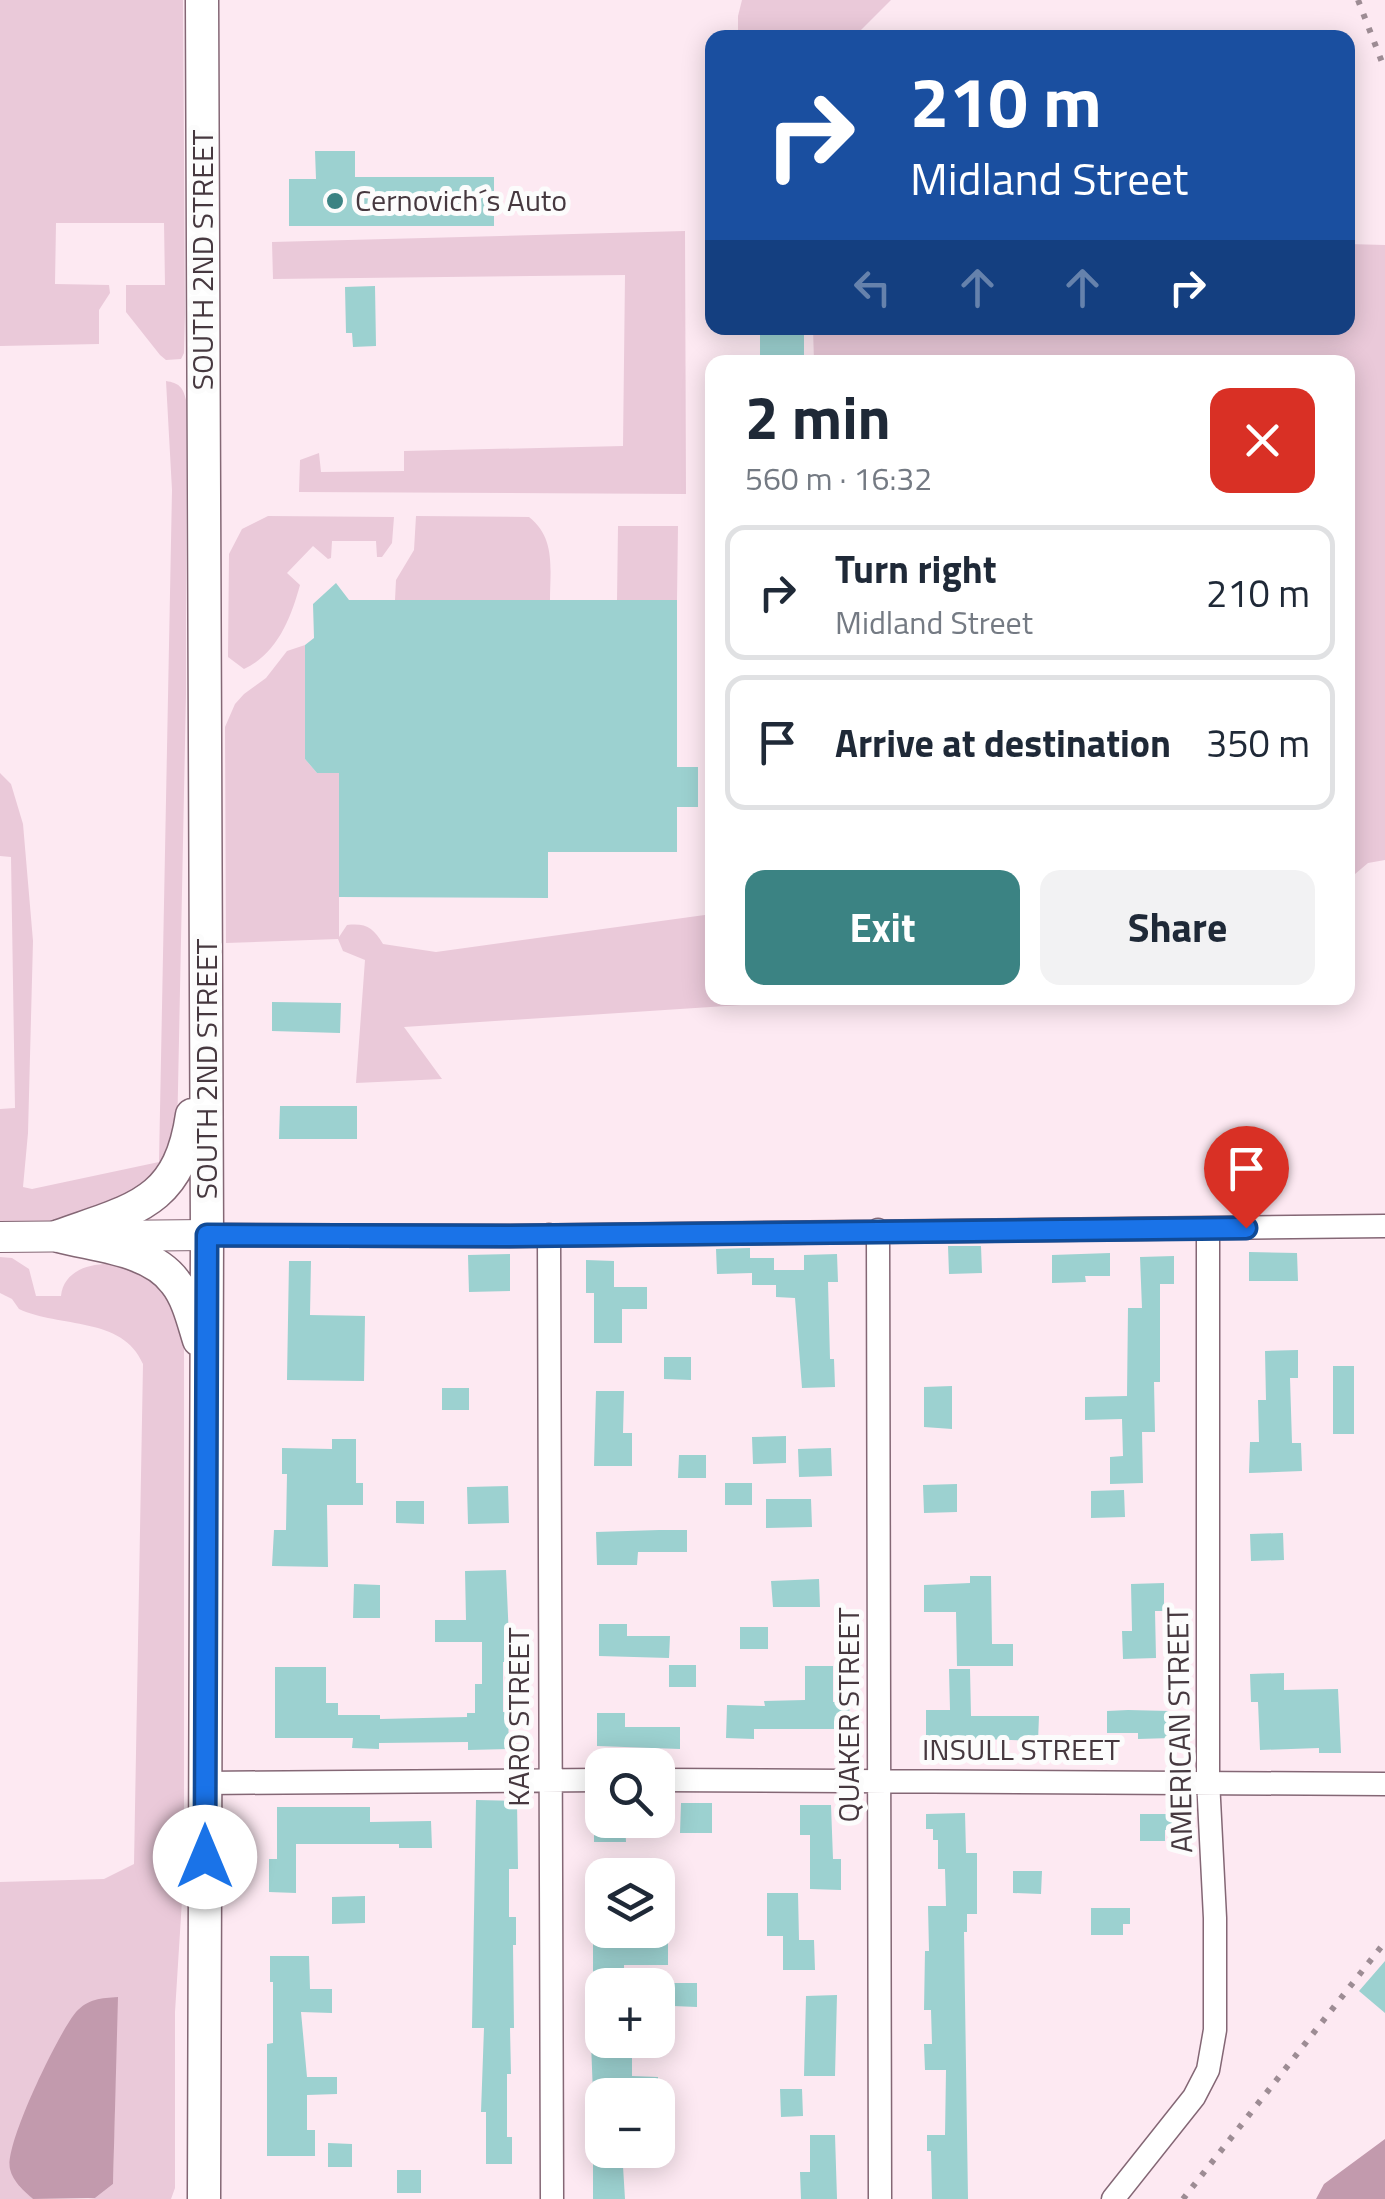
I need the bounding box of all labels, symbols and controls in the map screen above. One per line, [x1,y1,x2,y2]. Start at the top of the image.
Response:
text: 210 m [910,48,1102,154]
icon: right [745,70,875,200]
street label: SOUTH 2ND STREET [179,130,225,390]
text: Midland Street [910,144,1188,212]
place label: Cernovich´s Auto [355,177,567,223]
marker: Cernovich´s Auto [324,190,346,212]
icon: left [845,260,900,315]
icon: ahead [950,260,1005,315]
icon: ahead [1055,260,1110,315]
icon: right [1160,260,1215,315]
text: 2 min [745,371,891,462]
button: close [1210,388,1315,493]
text: 560 m · 16:32 [745,454,932,502]
text: Turn right [835,540,997,598]
text: 210 m [1206,564,1310,622]
icon: right [750,565,805,620]
text: Midland Street [835,598,1033,646]
text: Arrive at destination [835,714,1171,772]
text: 350 m [1206,714,1310,772]
icon: arrive [750,715,805,770]
button: Exit [745,870,1020,985]
button: Share [1040,870,1315,985]
street label: SOUTH 2ND STREET [183,939,229,1199]
pin [1204,1126,1289,1229]
icon: arrive [1219,1141,1274,1196]
street label: AMERICAN STREET [1154,1606,1204,1853]
street label: QUAKER STREET [825,1607,871,1823]
street label: KARO STREET [495,1627,541,1807]
street label: INSULL STREET [922,1726,1120,1772]
map controls [585,1748,675,2168]
button: search [585,1748,675,1838]
position arrow [153,1805,257,1909]
button: layers [585,1858,675,1948]
button: + [585,1968,675,2058]
button: − [585,2078,675,2168]

